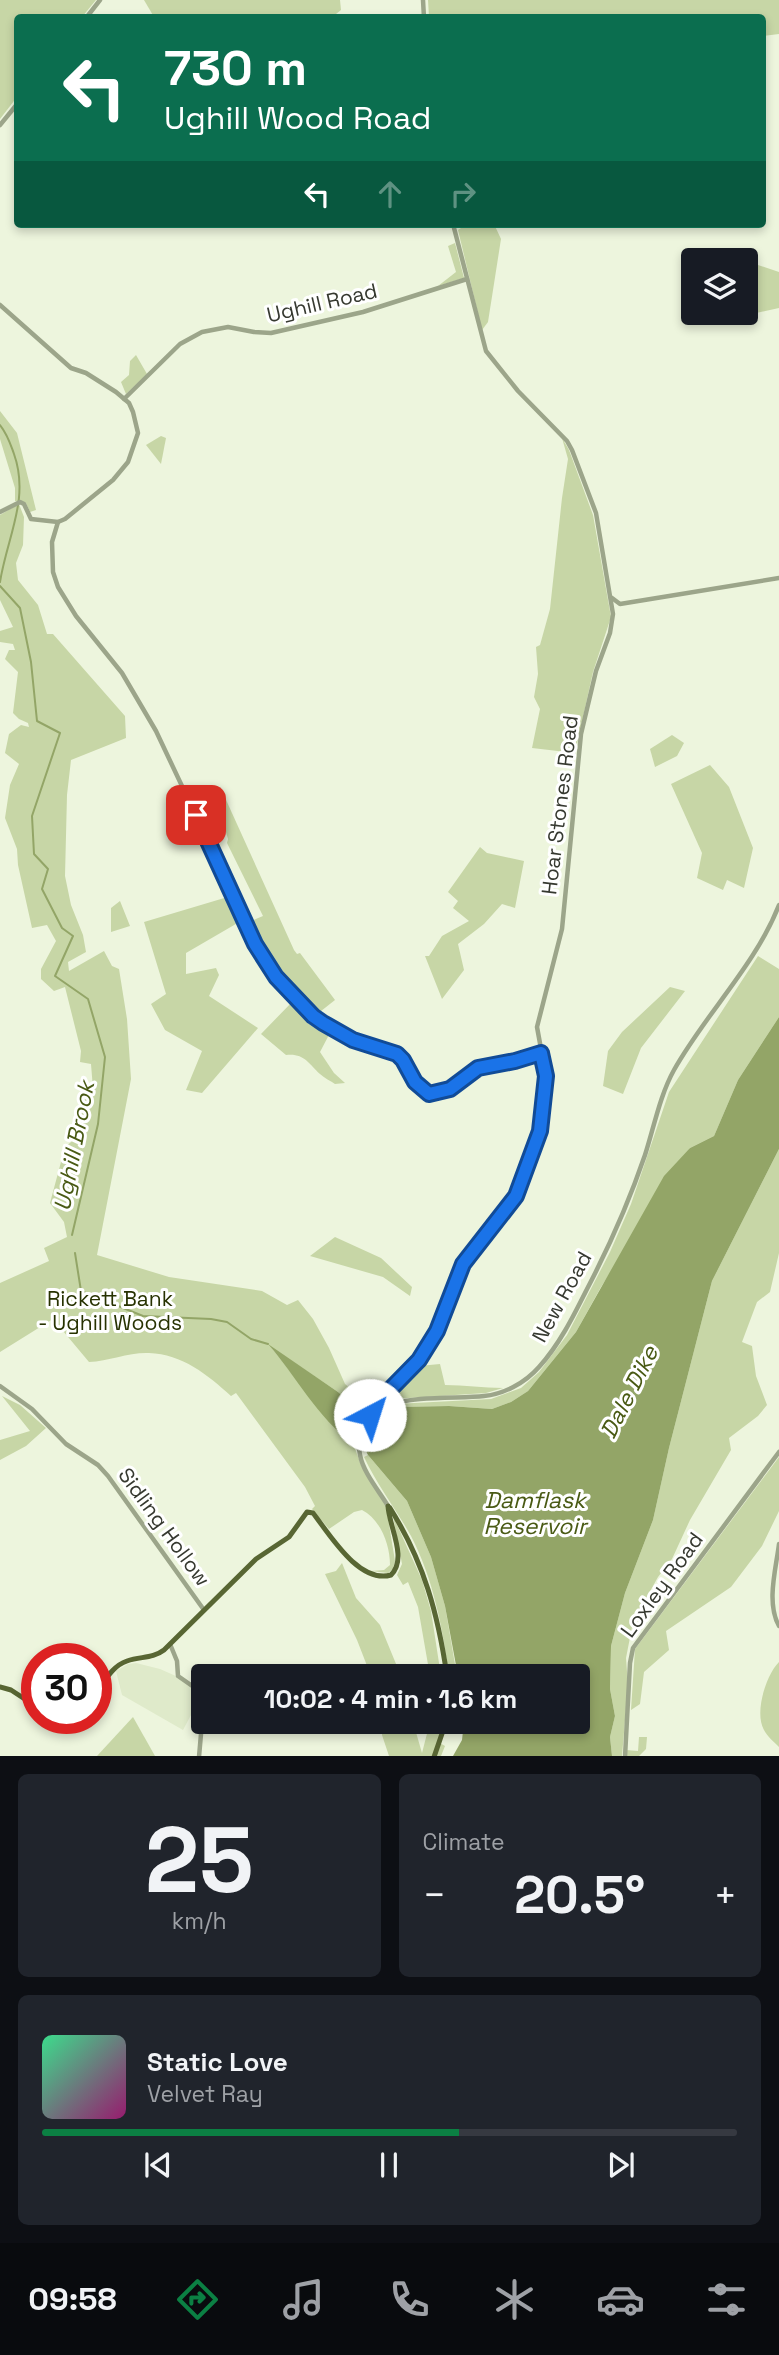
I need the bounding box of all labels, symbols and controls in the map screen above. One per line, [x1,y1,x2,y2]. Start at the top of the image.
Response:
text: 730 m [164,37,307,99]
icon: left [49,42,140,133]
text: Ughill Wood Road [164,98,431,138]
icon: left [298,175,336,213]
icon: ahead [371,175,409,213]
icon: right [444,175,482,213]
map controls [681,248,758,325]
button: layers [681,248,758,325]
street label: Ughill Road [264,277,380,328]
street label: Hoar Stones Road [535,714,584,896]
pin [166,785,226,845]
icon: arrive [177,796,215,834]
water label: Ughill Brook [47,1076,102,1213]
street label: New Road [526,1247,598,1347]
park label: Rickett Bank - Ughill Woods [38,1285,182,1336]
water label: Dale Dike [593,1339,666,1443]
position arrow [333,1378,407,1452]
street label: Sidling Hollow [112,1462,217,1591]
water label: Damflask Reservoir [484,1485,589,1541]
street label: Loxley Road [614,1527,709,1643]
speed limit sign: 30 [21,1643,112,1734]
text: 10:02 · 4 min · 1.6 km [264,1682,517,1716]
text: 25 [145,1802,254,1919]
text: Climate [423,1827,505,1857]
text: 20.5° [514,1862,645,1928]
text: − [423,1871,446,1919]
text: + [713,1871,737,1919]
text: km/h [172,1906,227,1936]
text: Static Love [147,2045,288,2079]
text: Velvet Ray [147,2079,263,2109]
icon: previous [139,2146,177,2184]
icon: pause [370,2146,408,2184]
icon: next [602,2146,640,2184]
icon: directions [173,2275,222,2324]
icon: music [279,2275,328,2324]
icon: phone [385,2275,434,2324]
icon: climate [490,2275,539,2324]
icon: car [596,2275,645,2324]
icon: filters [702,2275,751,2324]
text: 09:58 [28,2279,117,2319]

